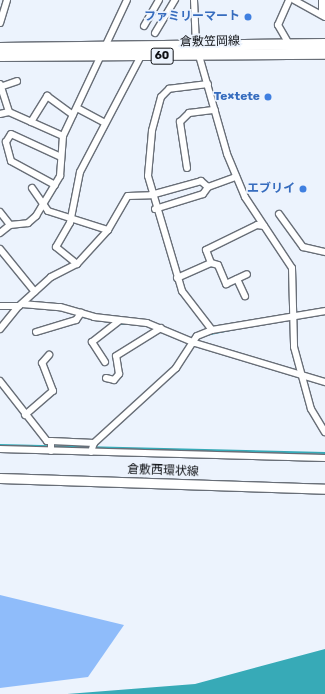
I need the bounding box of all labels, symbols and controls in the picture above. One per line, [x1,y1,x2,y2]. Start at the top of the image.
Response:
place label: ファミリーマート [144,10,240,24]
marker: ファミリーマート [243,12,253,22]
street label: 倉敷笠岡線 [180,34,240,50]
road number: 60 [150,47,174,65]
place label: Te×tete [214,90,260,104]
marker: Te×tete [263,92,273,102]
place label: エブリイ [247,182,295,196]
marker: エブリイ [298,184,308,194]
street label: 倉敷西環状線 [127,463,199,479]

